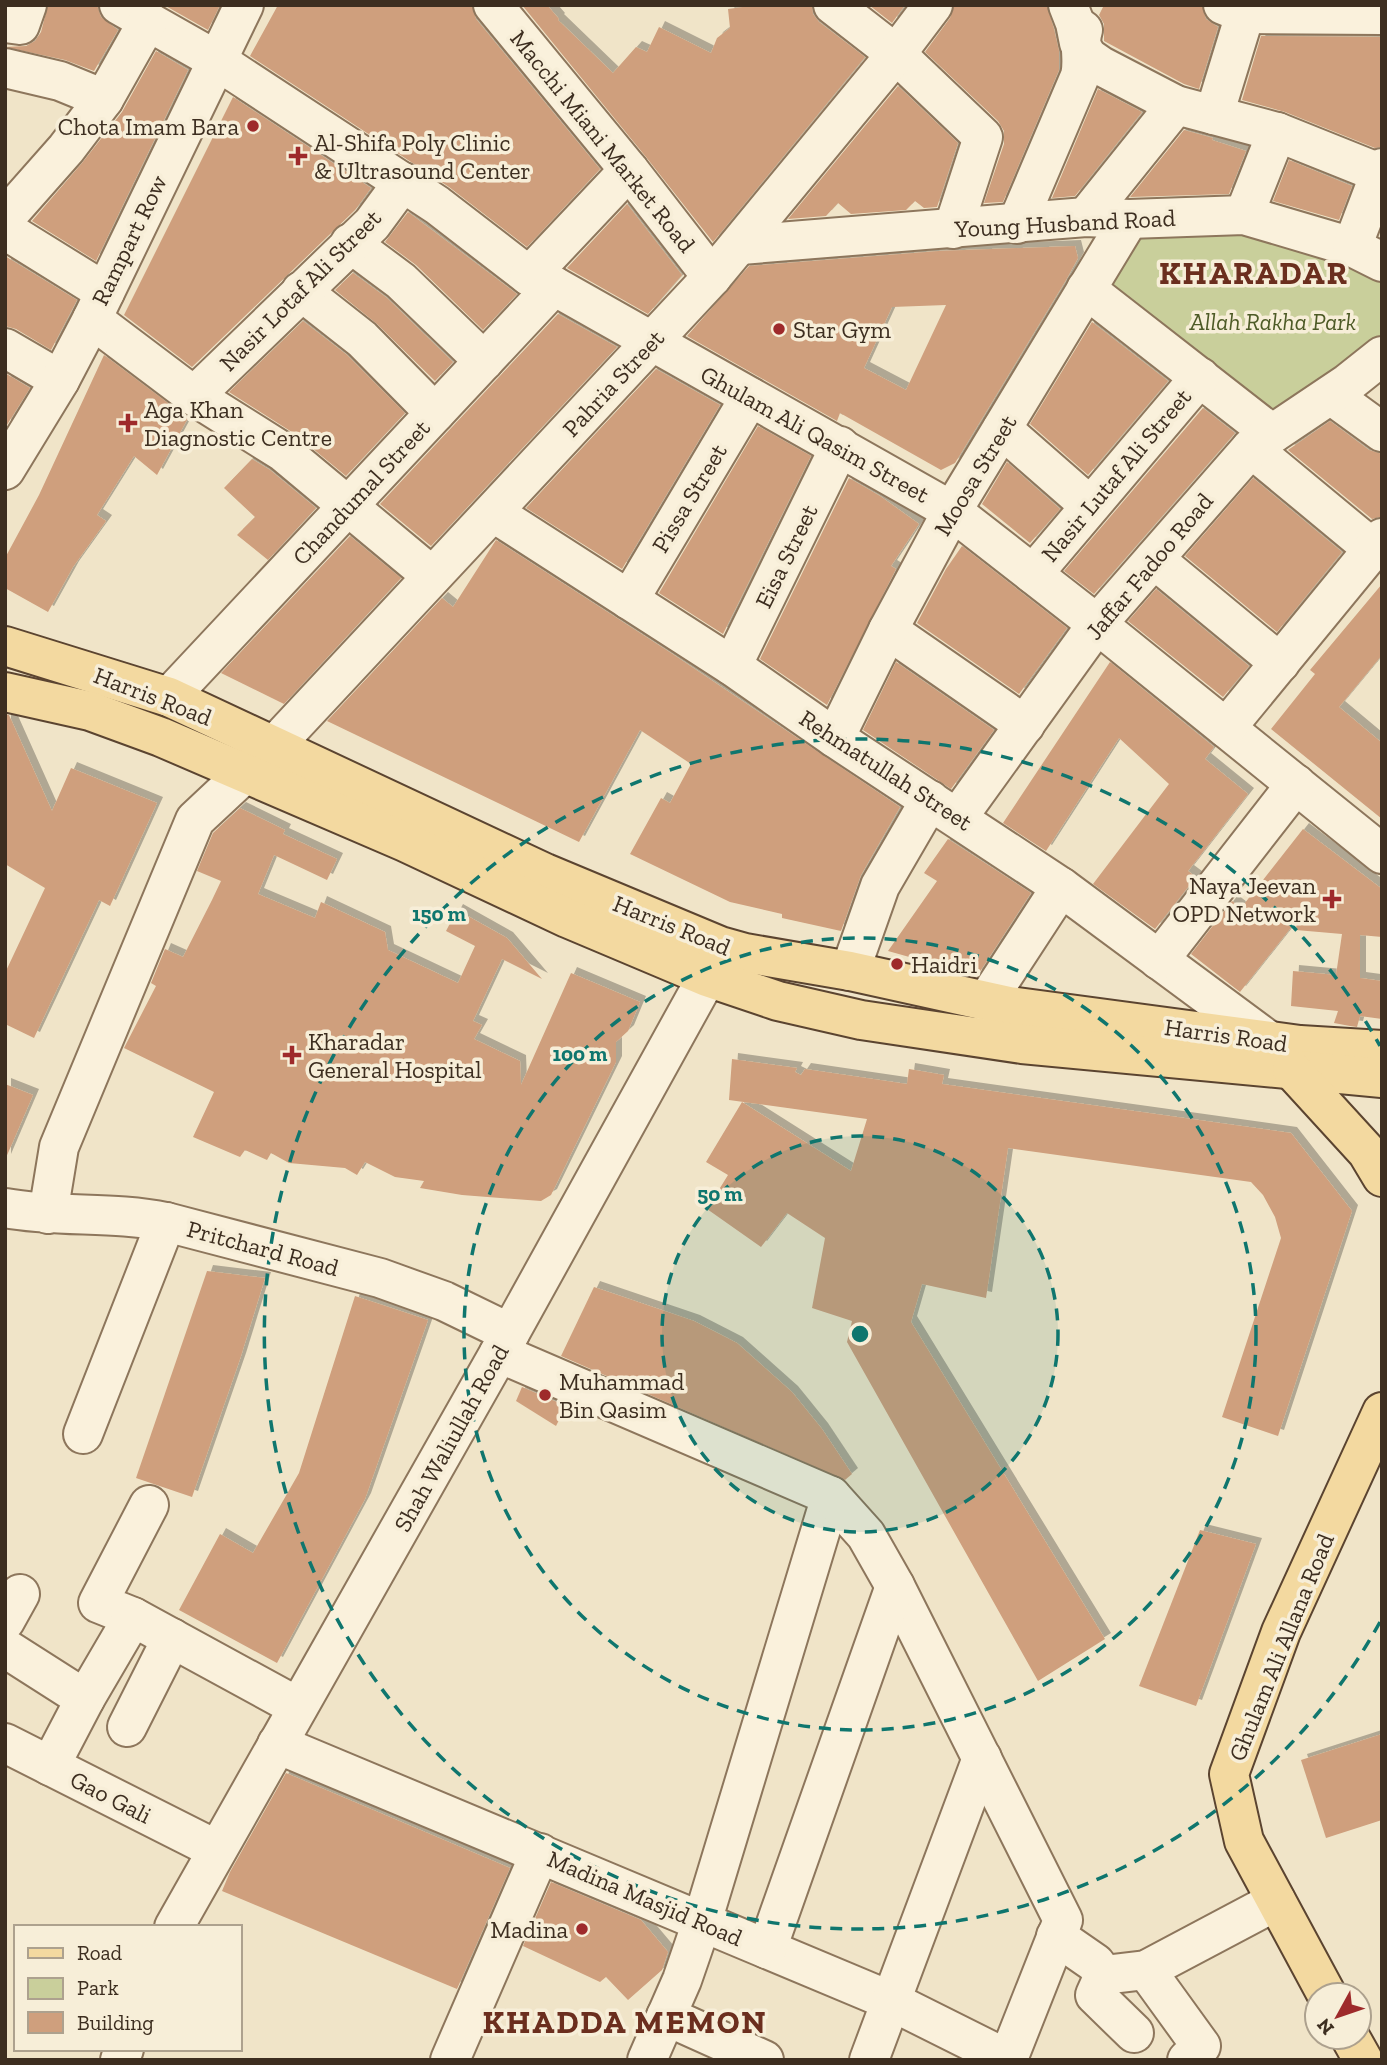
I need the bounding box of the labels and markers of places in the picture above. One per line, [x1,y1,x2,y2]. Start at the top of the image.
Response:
place label: Chota Imam Bara [58,112,239,141]
marker: Chota Imam Bara [245,118,261,134]
place label: Al-Shifa Poly Clinic & Ultrasound Center [314,128,531,185]
marker: Al-Shifa Poly Clinic & Ultrasound Center [288,146,308,166]
place label: Star Gym [793,315,891,344]
marker: Star Gym [771,321,787,337]
place label: Aga Khan Diagnostic Centre [144,395,332,452]
marker: Aga Khan Diagnostic Centre [118,413,138,433]
place label: Naya Jeevan OPD Network [1173,871,1317,928]
marker: Naya Jeevan OPD Network [1322,889,1342,909]
place label: Haidri [911,950,977,979]
marker: Haidri [889,956,905,972]
place label: Kharadar General Hospital [308,1027,482,1084]
marker: Kharadar General Hospital [282,1045,302,1065]
centre of rings [848,1322,872,1346]
place label: Muhammad Bin Qasim [559,1367,684,1424]
marker: Muhammad Bin Qasim [537,1387,553,1403]
place label: Madina [490,1915,568,1944]
marker: Madina [574,1921,590,1937]

